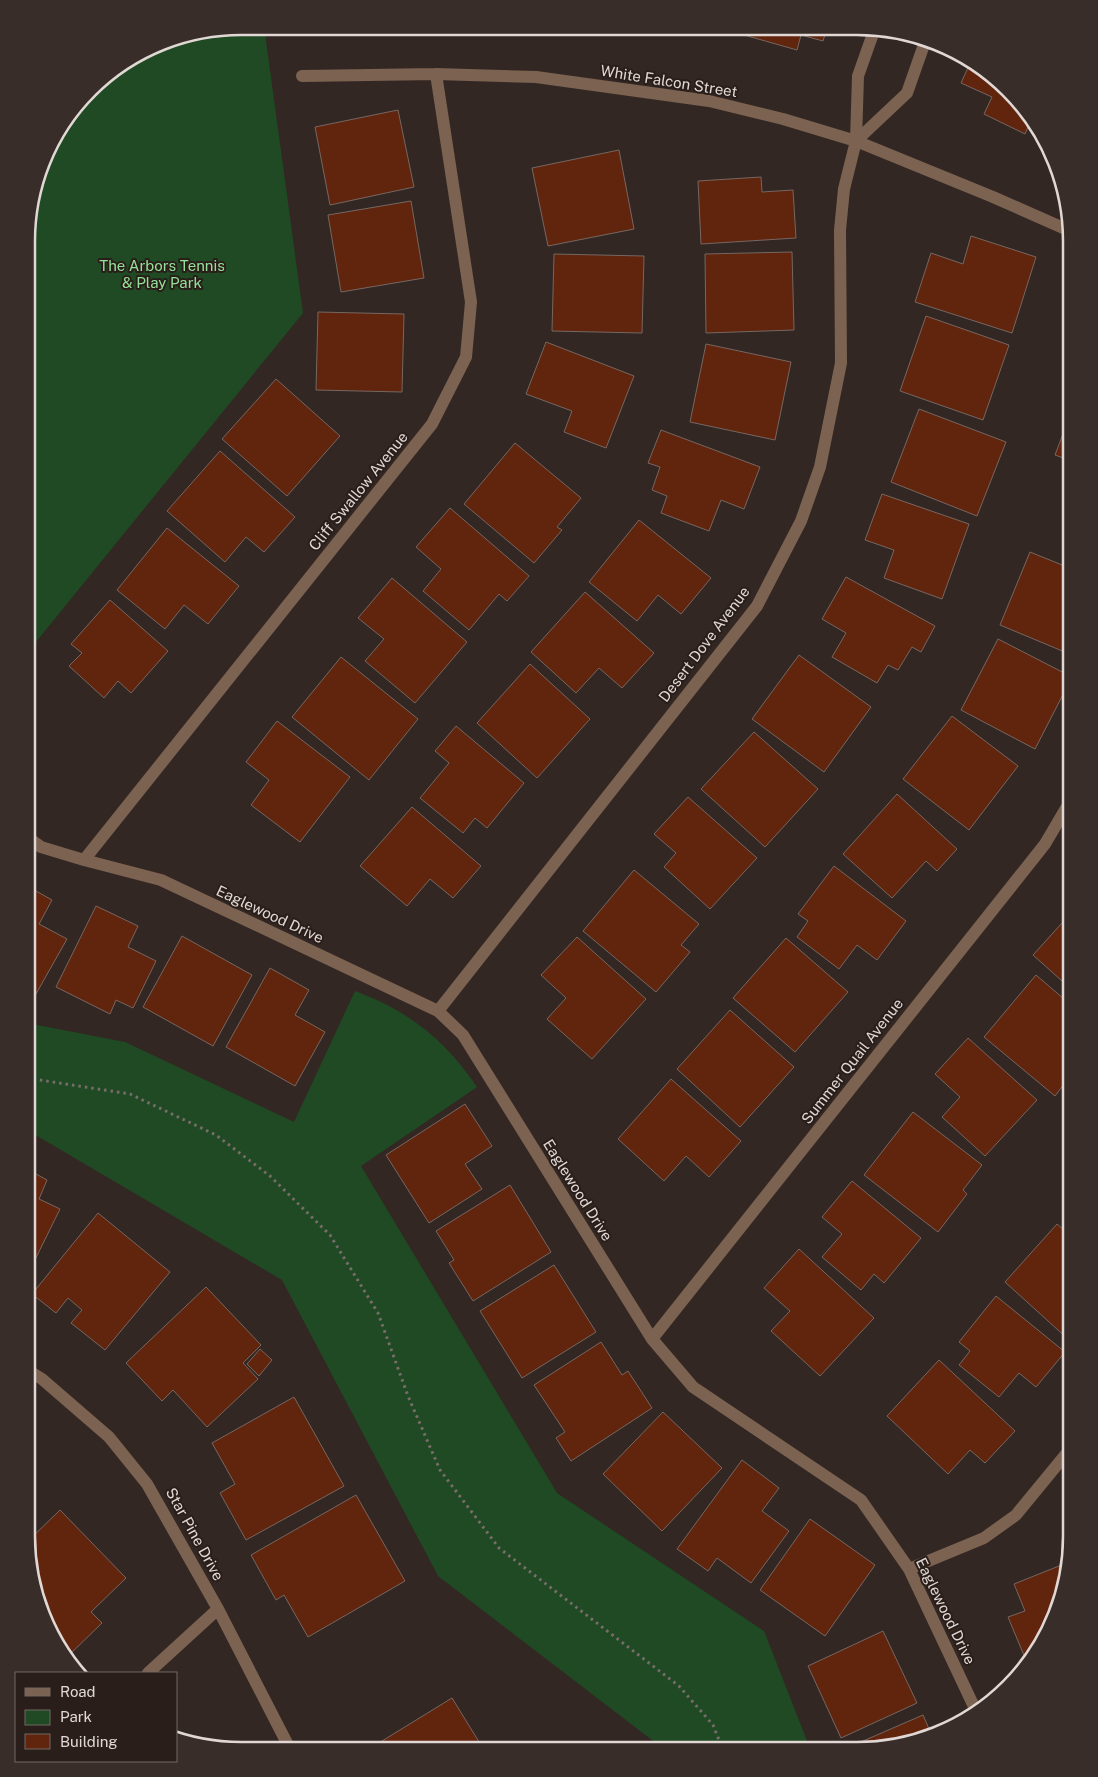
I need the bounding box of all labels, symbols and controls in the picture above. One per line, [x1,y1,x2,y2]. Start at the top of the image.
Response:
street label: White Falcon Street [599,62,739,100]
park label: The Arbors Tennis & Play Park [99,257,225,291]
street label: Cliff Swallow Avenue [305,428,411,554]
street label: Desert Dove Avenue [655,583,753,705]
street label: Eaglewood Drive [214,882,326,946]
street label: Summer Quail Avenue [798,995,906,1127]
street label: Eaglewood Drive [540,1136,616,1244]
street label: Star Pine Drive [163,1485,227,1583]
street label: Eaglewood Drive [913,1555,979,1667]
legend [15,1672,178,1762]
text: Road [60,1683,96,1700]
text: Park [60,1708,92,1725]
text: Building [60,1733,118,1750]

